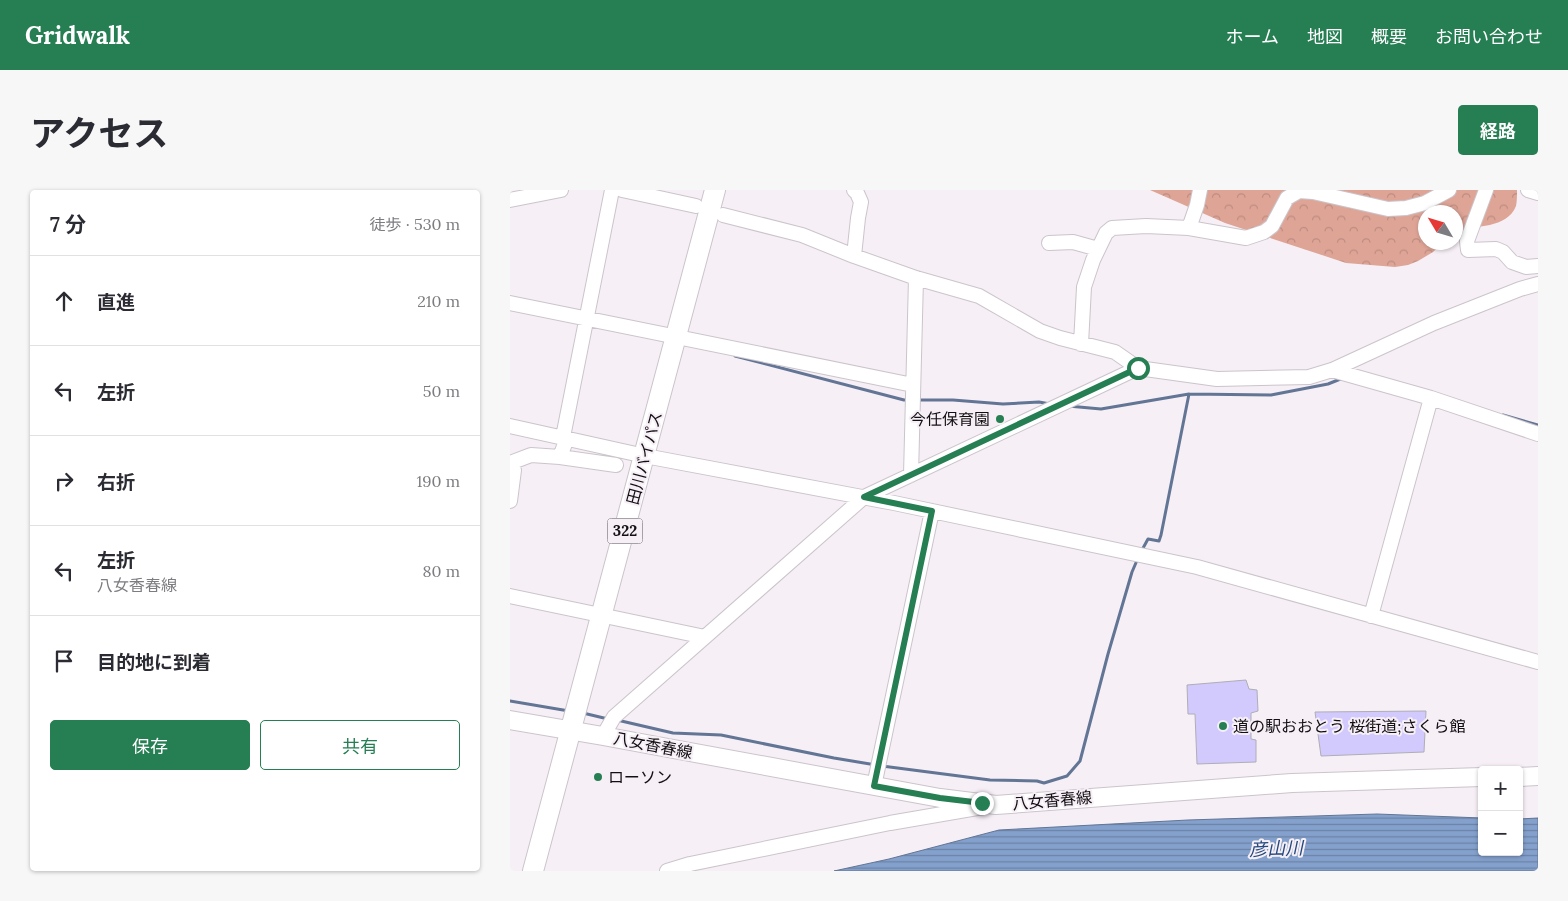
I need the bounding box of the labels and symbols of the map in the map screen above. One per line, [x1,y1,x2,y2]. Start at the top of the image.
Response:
north arrow [1418,205,1463,250]
route start [1127,357,1150,380]
street label: 田川バイパス [622,409,666,507]
place label: 今任保育園 [910,409,990,429]
marker: 今任保育園 [994,413,1006,425]
road number: 322 [608,518,642,544]
place label: 道の駅おおとう 桜街道;さくら館 [1233,716,1465,736]
marker: 道の駅おおとう 桜街道;さくら館 [1217,720,1229,732]
street label: 八女香春線 [612,728,694,762]
place label: ローソン [608,767,672,787]
marker: ローソン [592,771,604,783]
street label: 八女香春線 [1011,787,1093,813]
route end [971,792,994,815]
water label: 彦山川 [1249,836,1305,861]

